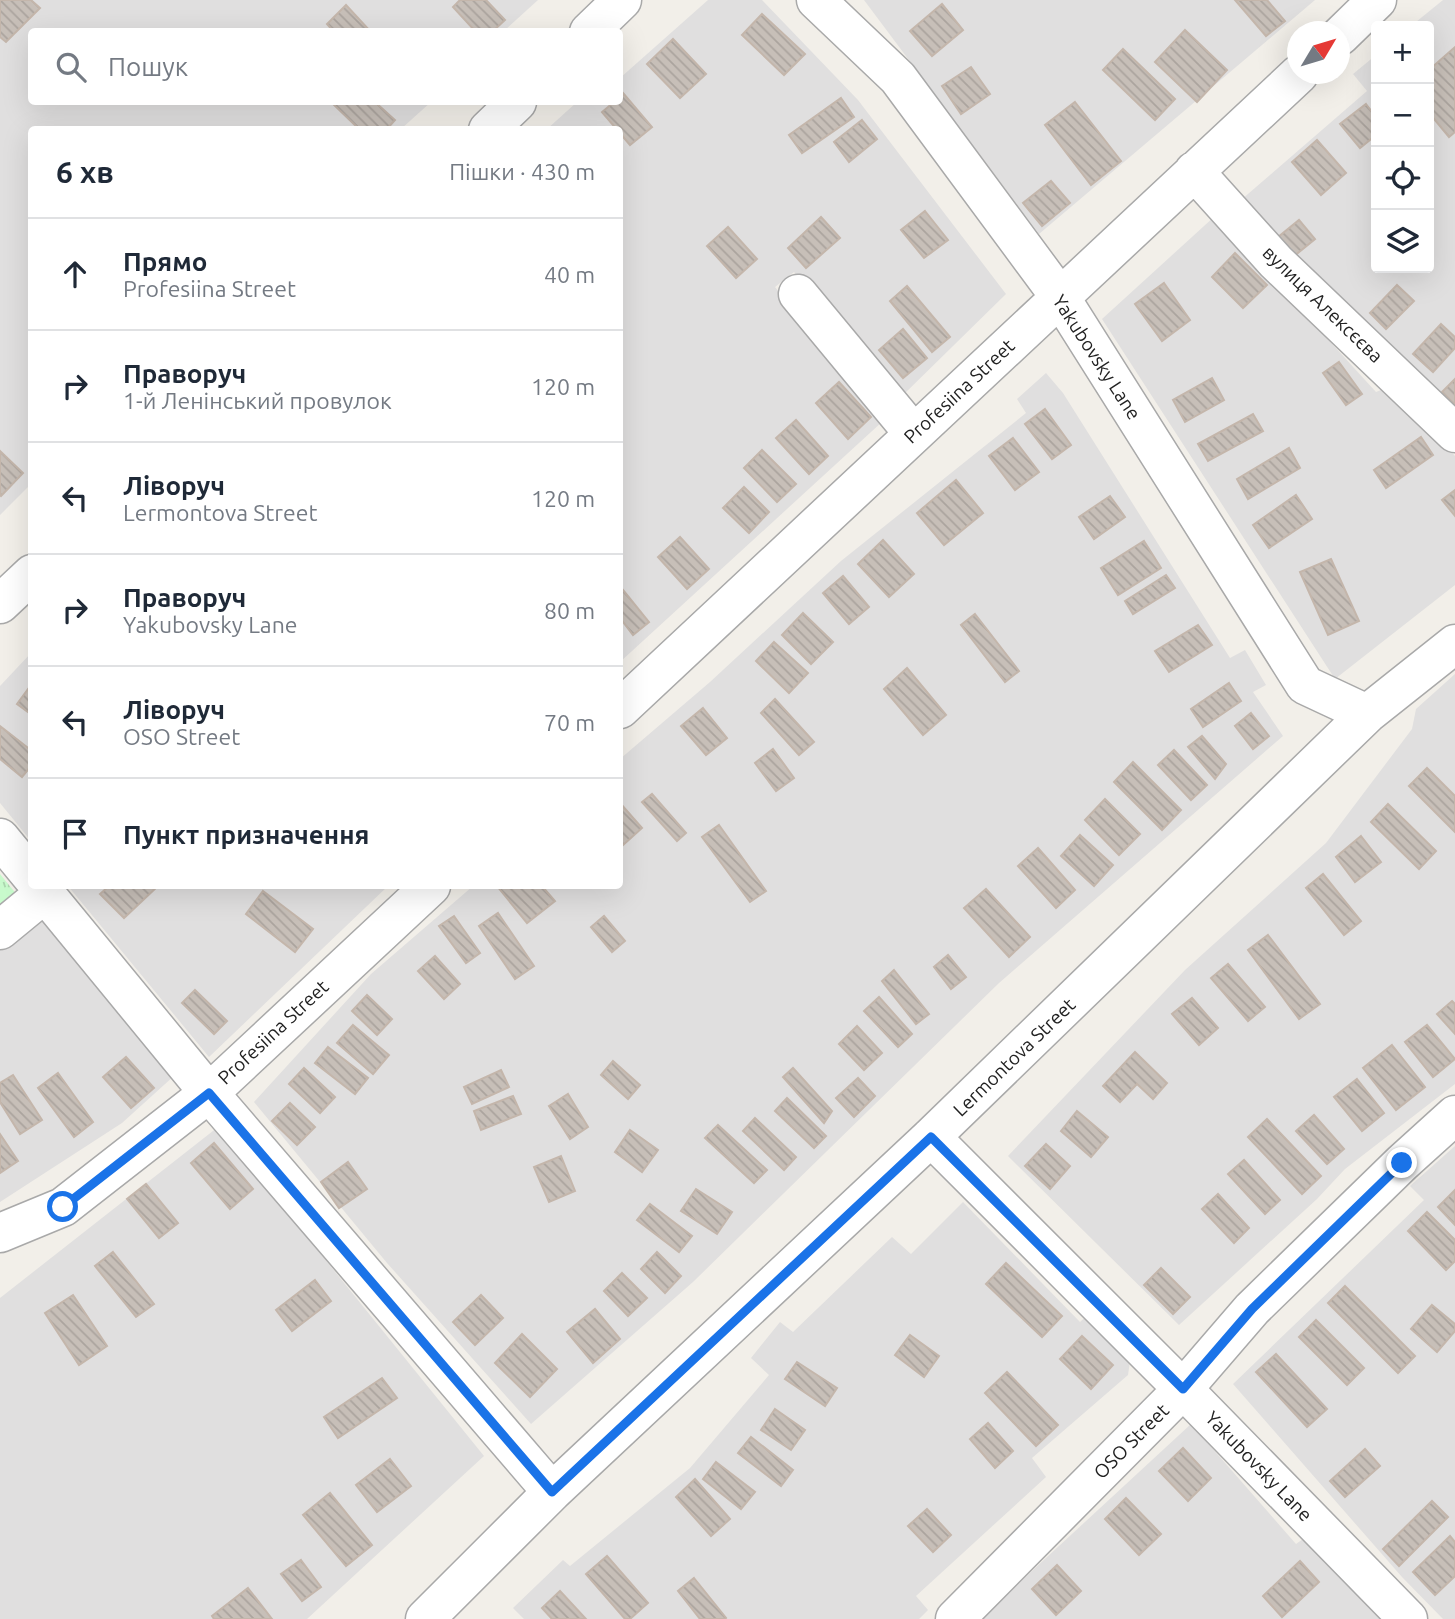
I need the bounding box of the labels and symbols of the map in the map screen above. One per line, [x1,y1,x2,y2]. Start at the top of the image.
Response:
north arrow [1287,21,1350,84]
street label: вулиця Алексєєва [1258,241,1388,367]
street label: Yakubovsky Lane [1049,291,1145,423]
street label: Profesiina Street [899,334,1019,448]
street label: Profesiina Street [213,975,333,1089]
street label: Lermontova Street [949,993,1080,1121]
route end [1386,1147,1417,1178]
route start [47,1191,78,1222]
street label: OSO Street [1089,1399,1173,1483]
street label: Yakubovsky Lane [1201,1406,1317,1526]

